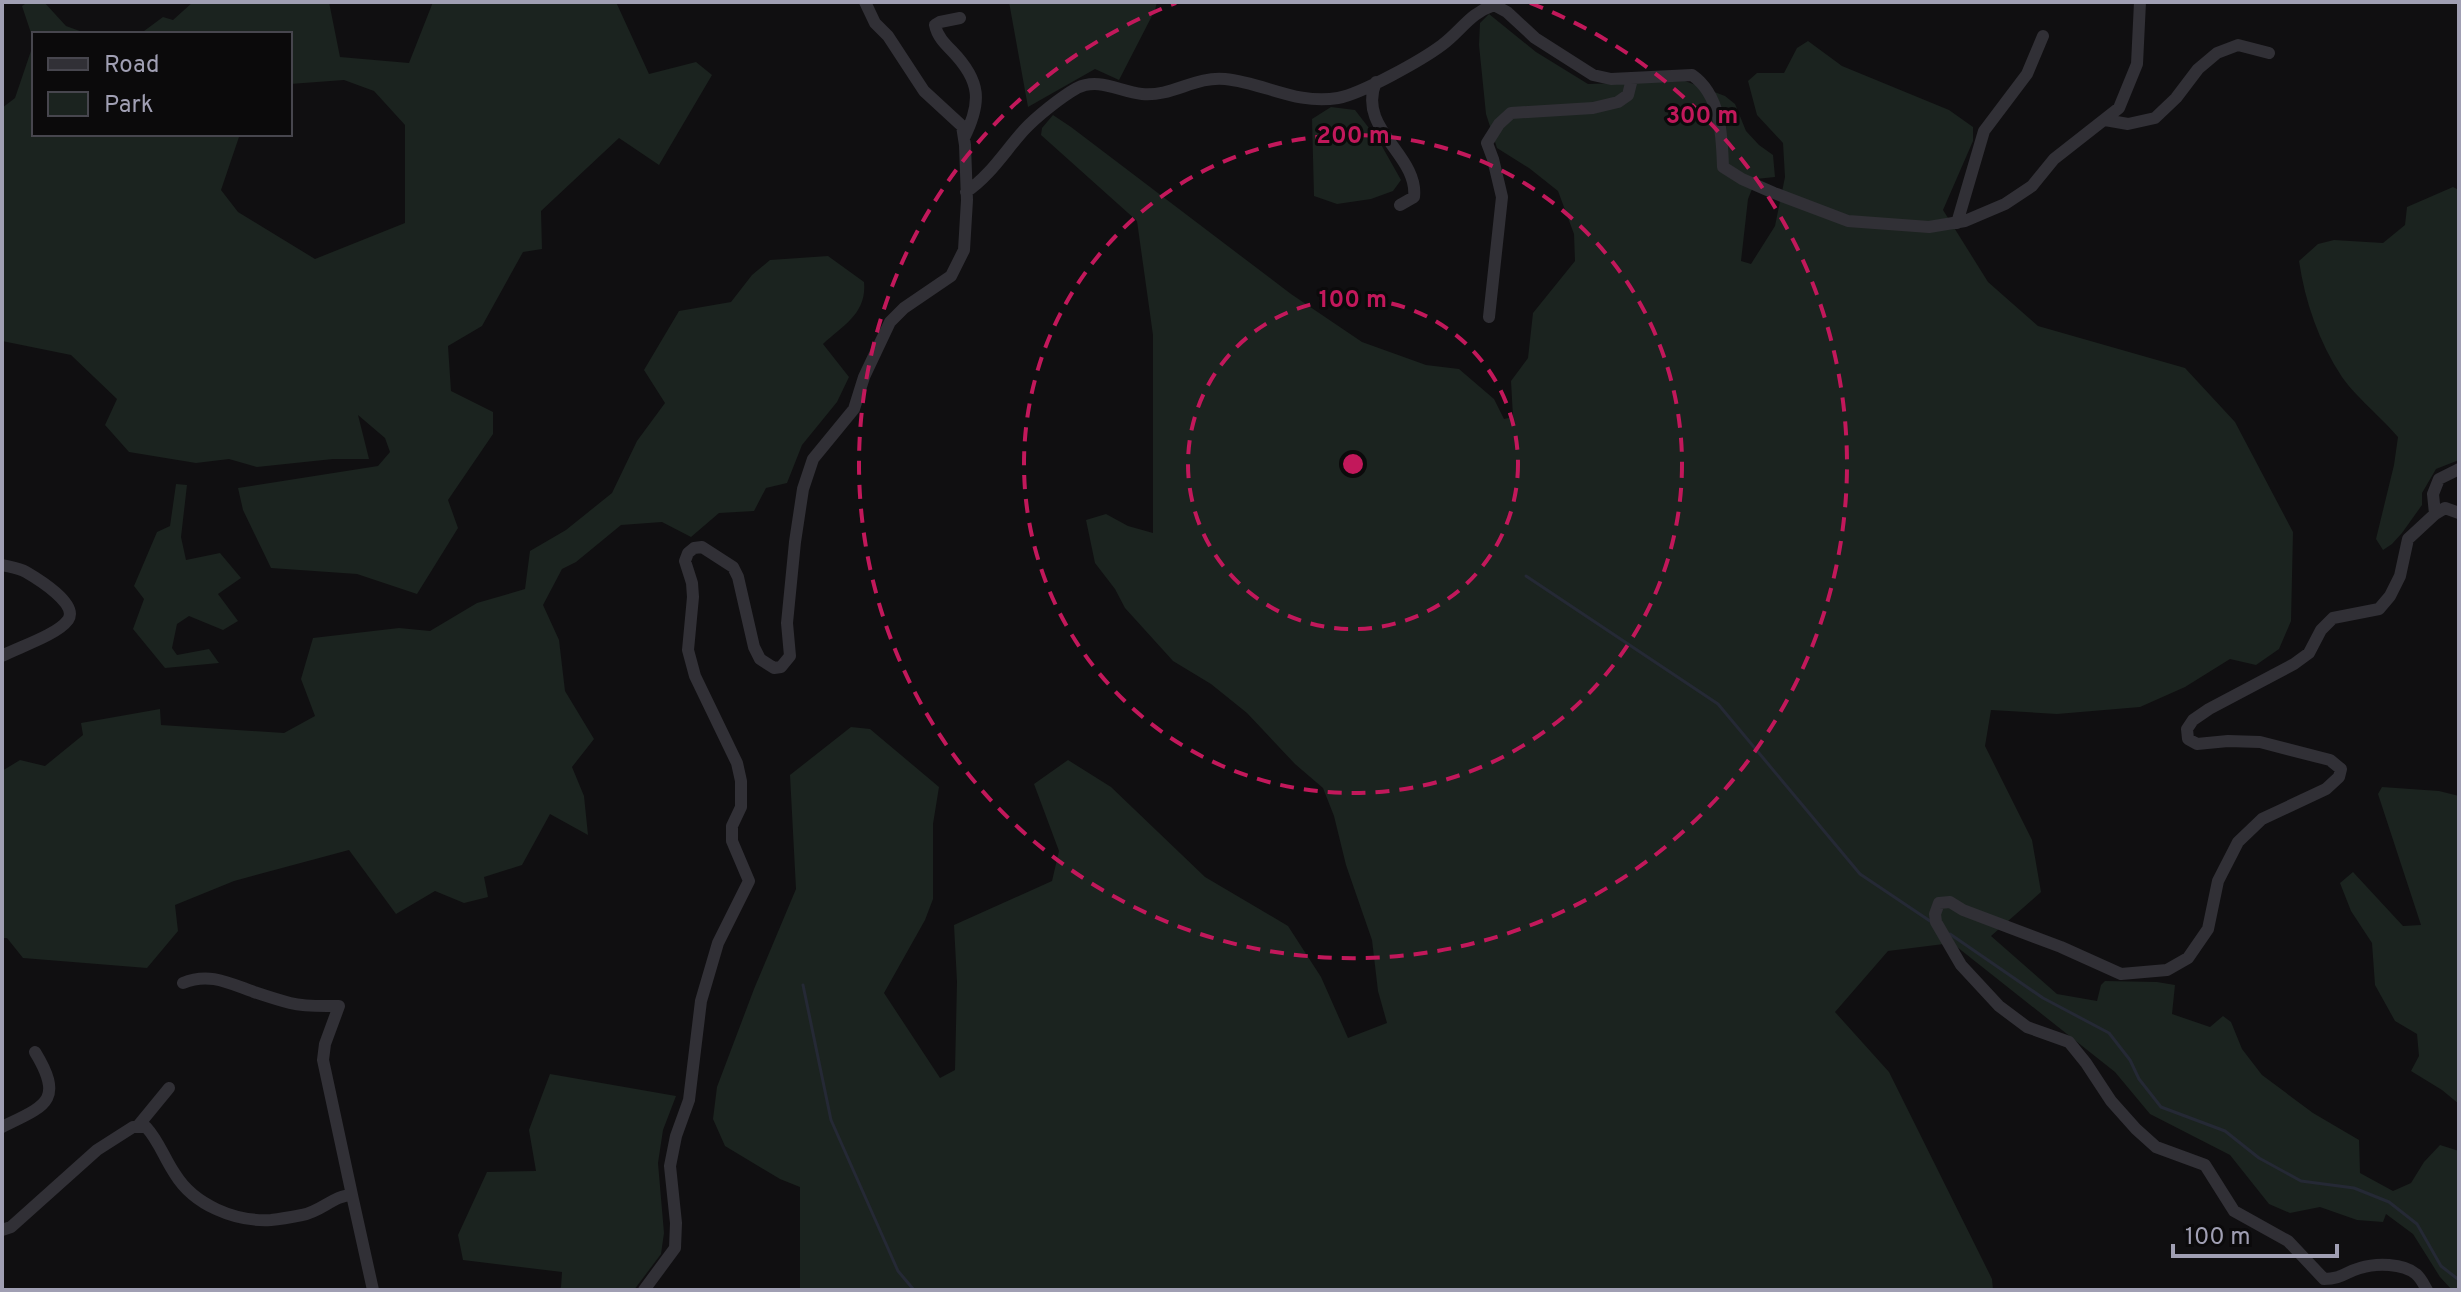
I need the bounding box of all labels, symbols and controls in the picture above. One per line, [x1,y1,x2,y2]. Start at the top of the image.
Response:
legend [32,32,292,136]
text: Road [104,51,160,81]
text: Park [104,91,154,121]
text: 300 m [1666,102,1738,132]
text: 200 m [1316,122,1390,152]
text: 100 m [1319,286,1387,316]
centre of rings [1339,450,1367,478]
scale bar [2173,1208,2337,1258]
text: 100 m [2185,1223,2251,1253]

